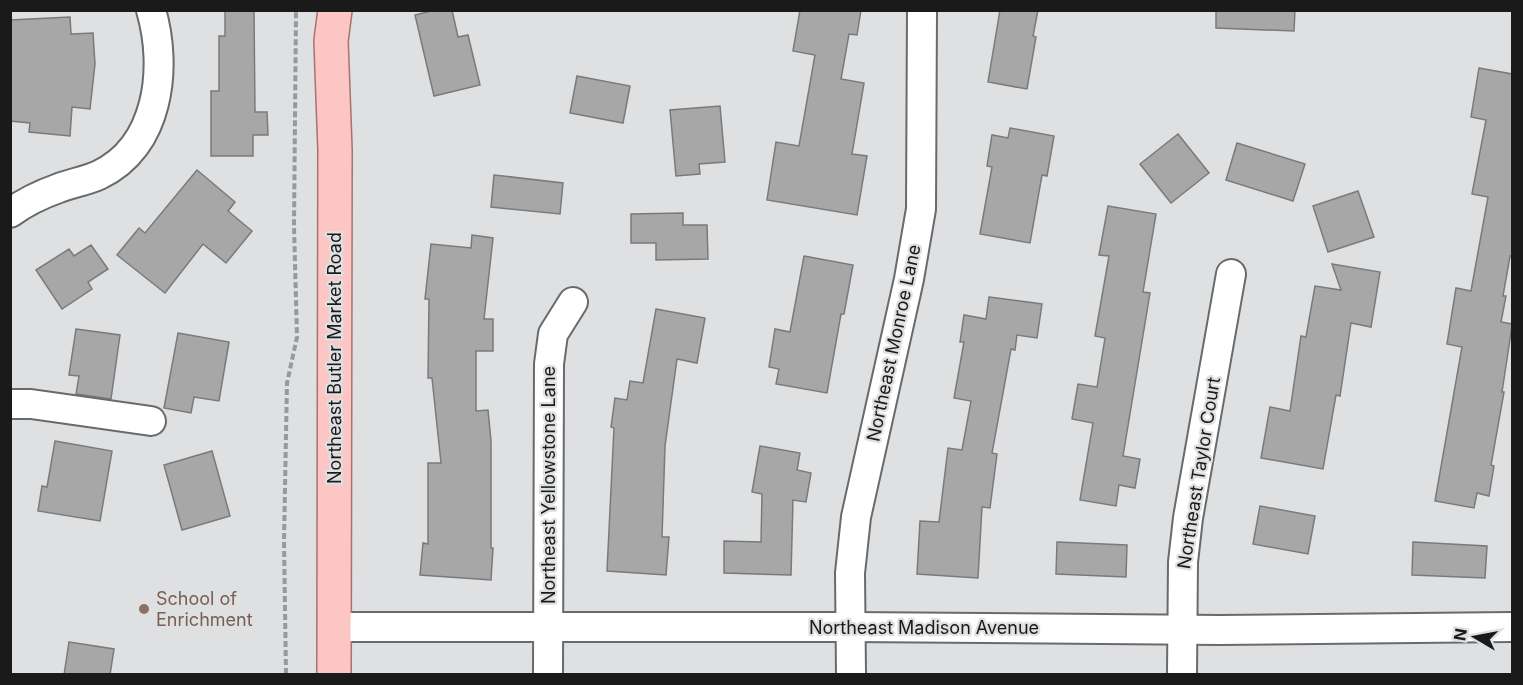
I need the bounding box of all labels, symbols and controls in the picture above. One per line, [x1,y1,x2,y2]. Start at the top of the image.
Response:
street label: Northeast Butler Market Road [324,232,345,484]
street label: Northeast Monroe Lane [862,242,925,443]
street label: Northeast Yellowstone Lane [538,366,559,604]
street label: Northeast Taylor Court [1173,375,1224,570]
place label: School of Enrichment [156,588,253,630]
marker: School of Enrichment [137,602,151,616]
north arrow [1445,607,1505,667]
street label: Northeast Madison Avenue [809,617,1039,638]
text: N [1449,627,1471,642]

